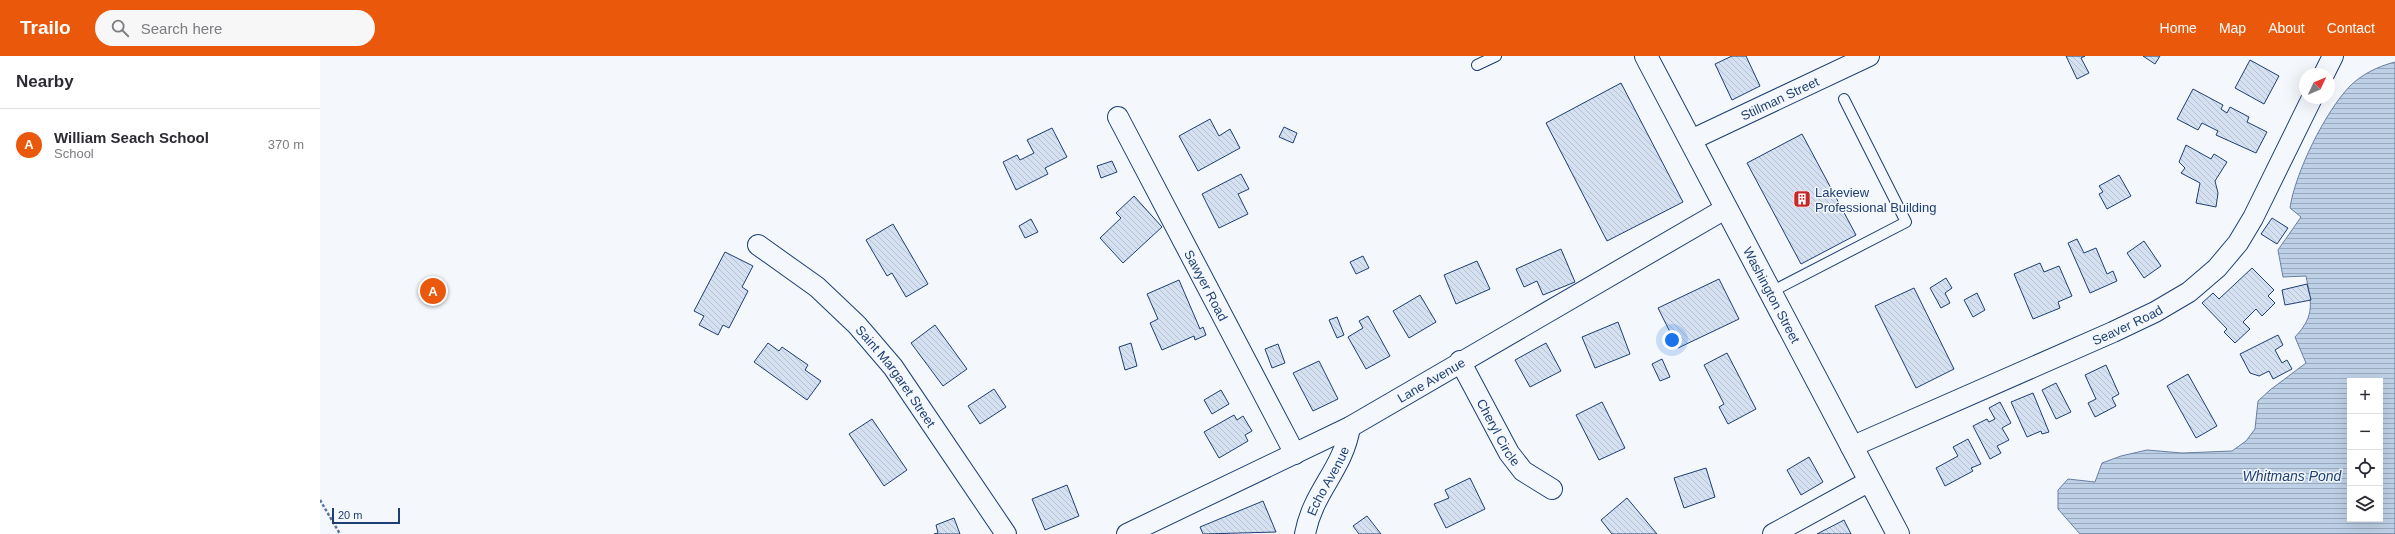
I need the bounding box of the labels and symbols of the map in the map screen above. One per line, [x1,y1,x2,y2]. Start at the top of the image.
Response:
north arrow [2299,68,2335,104]
street label: Stillman Street [1738,73,1821,123]
place label: Lakeview Professional Building [1815,185,1936,215]
building icon: Lakeview Professional Building [1792,189,1812,209]
street label: Washington Street [1740,244,1804,346]
street label: Sawyer Road [1182,247,1231,323]
pin: A [420,276,446,306]
street label: Seaver Road [2090,302,2165,348]
street label: Saint Margaret Street [853,322,939,430]
your location [1662,330,1682,350]
street label: Lane Avenue [1394,354,1467,405]
street label: Cheryl Circle [1474,396,1524,469]
street label: Echo Avenue [1303,444,1352,518]
water label: Whitmans Pond [2243,468,2343,484]
scale bar [332,506,400,525]

